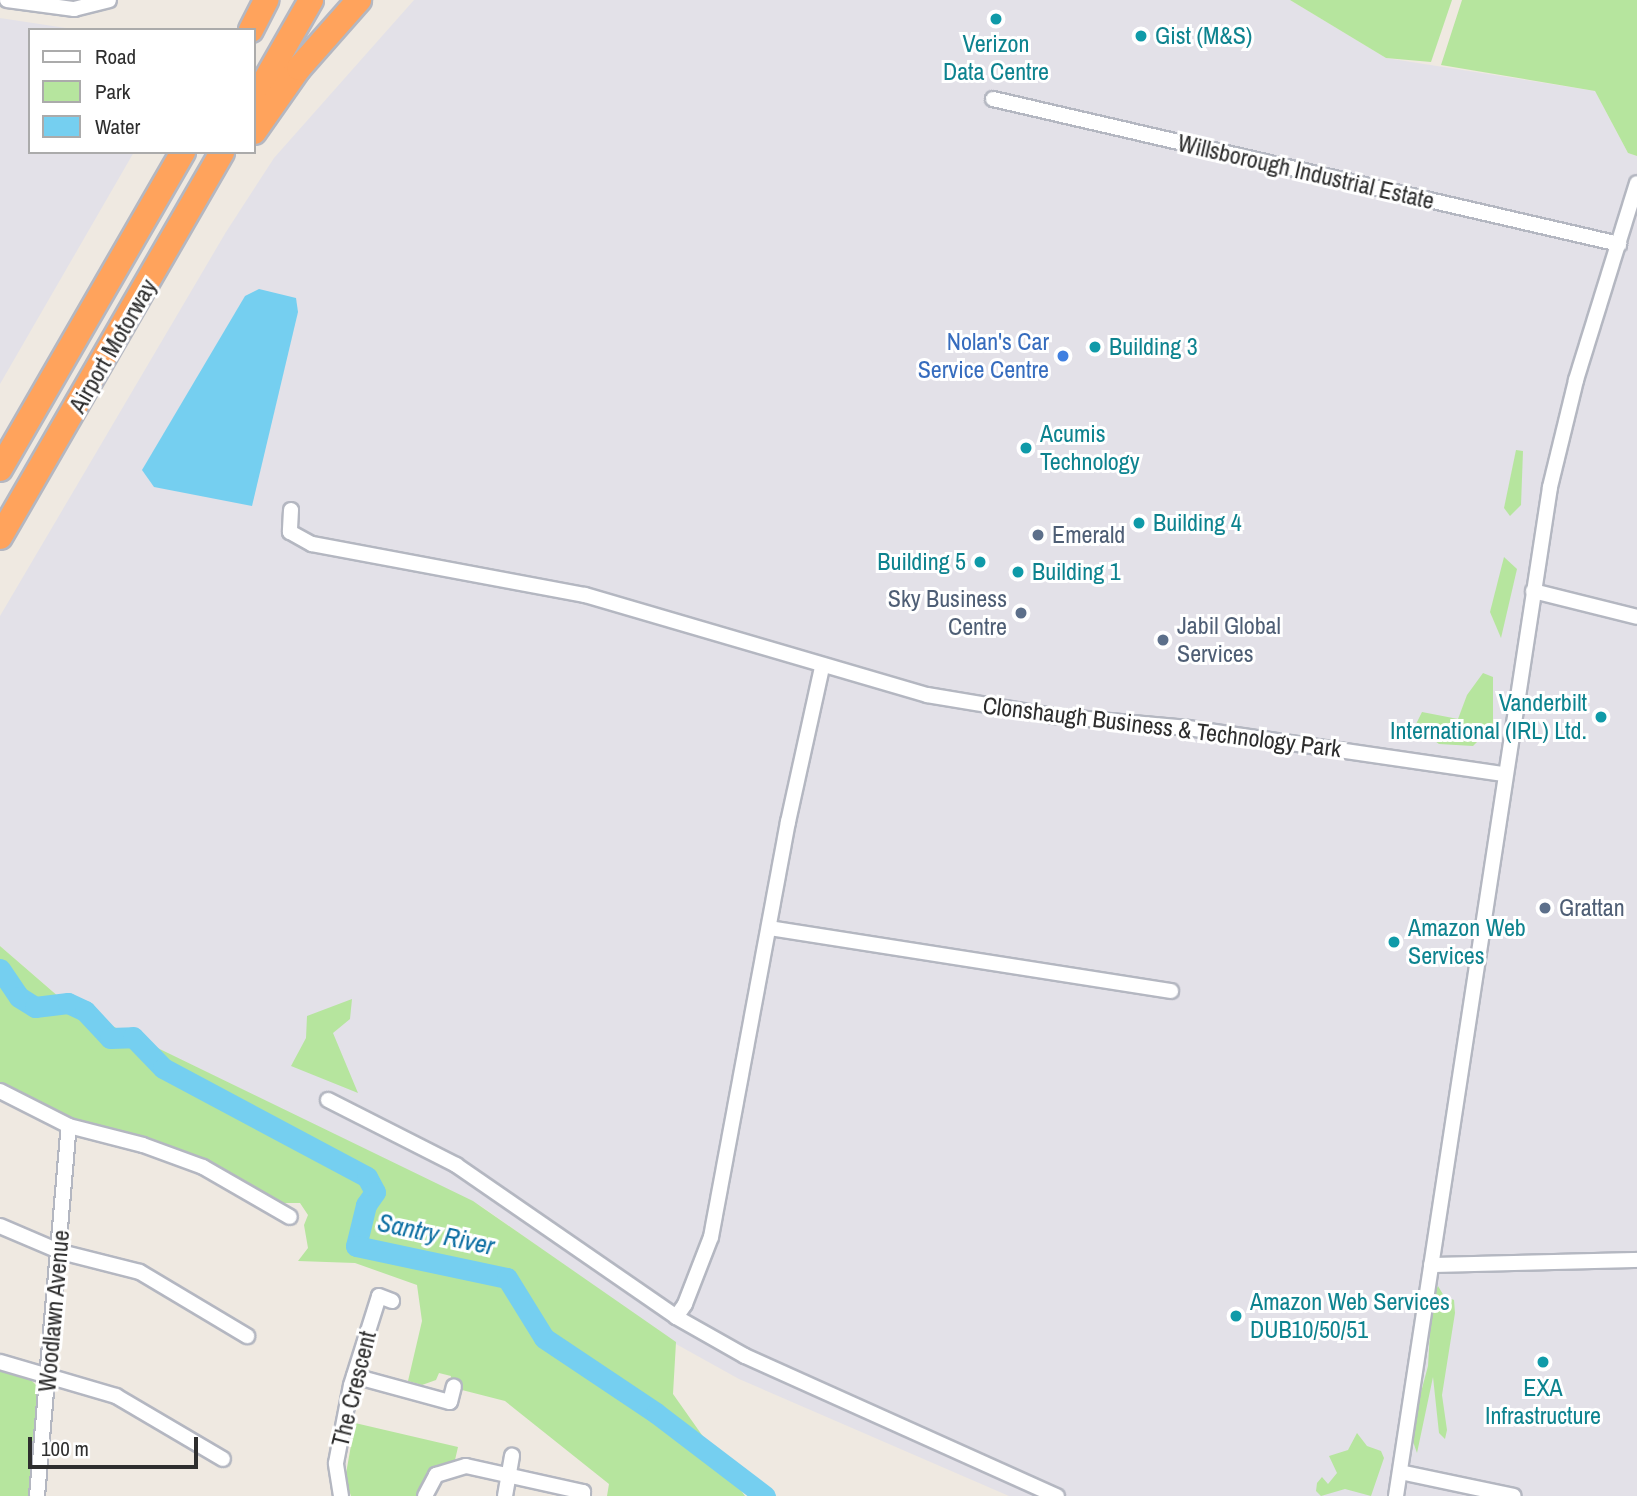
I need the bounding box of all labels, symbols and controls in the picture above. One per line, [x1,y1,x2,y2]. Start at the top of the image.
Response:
marker: Verizon Data Centre [988,11,1004,27]
place label: Gist (M&S) [1155,22,1252,50]
legend [28,28,256,154]
marker: Gist (M&S) [1133,28,1149,44]
place label: Verizon Data Centre [943,30,1049,86]
text: Road [95,42,136,71]
text: Park [95,77,130,106]
text: Water [95,112,140,141]
street label: Willsborough Industrial Estate [1175,128,1437,216]
street label: Airport Motorway [63,274,163,418]
place label: Nolan's Car Service Centre [918,328,1049,384]
place label: Building 3 [1109,333,1198,361]
marker: Building 3 [1087,339,1103,355]
marker: Nolan's Car Service Centre [1055,348,1071,364]
place label: Acumis Technology [1040,420,1140,476]
marker: Acumis Technology [1018,440,1034,456]
place label: Building 4 [1153,509,1242,537]
marker: Building 4 [1131,515,1147,531]
place label: Emerald [1052,521,1125,549]
marker: Emerald [1030,527,1046,543]
place label: Building 5 [877,548,966,576]
marker: Building 5 [972,554,988,570]
place label: Building 1 [1032,558,1121,586]
marker: Building 1 [1010,564,1026,580]
place label: Sky Business Centre [888,585,1007,641]
marker: Sky Business Centre [1013,605,1029,621]
place label: Jabil Global Services [1177,612,1281,668]
marker: Jabil Global Services [1155,632,1171,648]
place label: Vanderbilt International (IRL) Ltd. [1390,689,1587,745]
street label: Clonshaugh Business & Technology Park [981,691,1343,763]
marker: Vanderbilt International (IRL) Ltd. [1593,709,1609,725]
place label: Grattan [1559,894,1625,922]
marker: Grattan [1537,900,1553,916]
place label: Amazon Web Services [1408,914,1526,970]
marker: Amazon Web Services [1386,934,1402,950]
water label: Santry River [375,1206,497,1262]
street label: Woodlawn Avenue [33,1228,75,1394]
place label: Amazon Web Services DUB10/50/51 [1250,1288,1450,1344]
marker: Amazon Web Services DUB10/50/51 [1228,1308,1244,1324]
street label: The Crescent [326,1328,382,1450]
marker: EXA Infrastructure [1535,1354,1551,1370]
place label: EXA Infrastructure [1485,1374,1601,1430]
scale bar [32,1422,201,1466]
text: 100 m [41,1434,89,1463]

